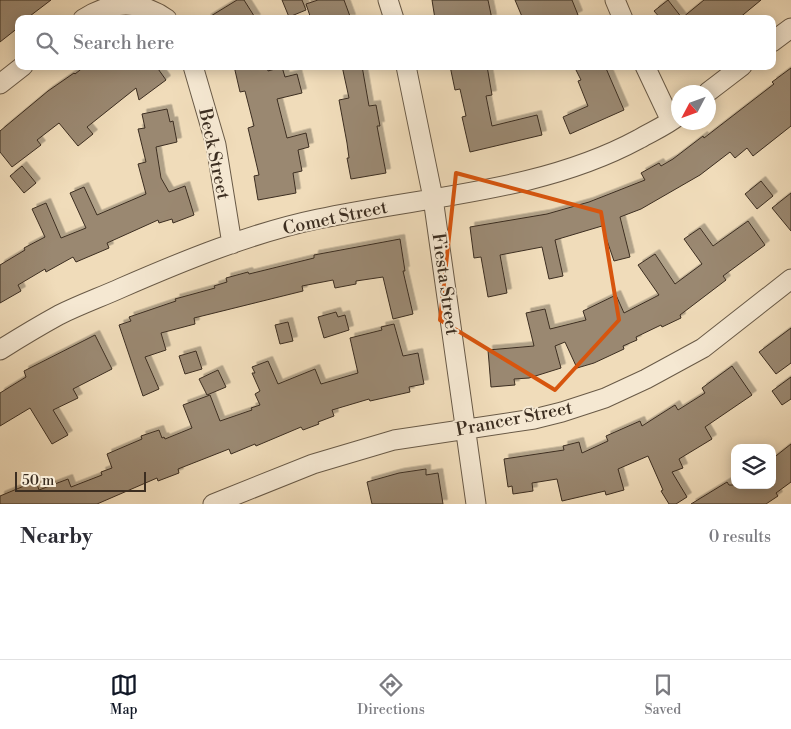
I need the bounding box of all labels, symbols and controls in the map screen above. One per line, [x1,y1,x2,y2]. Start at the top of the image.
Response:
search box [15,15,776,70]
icon: search [33,29,61,57]
text: Search here [73,31,174,55]
north arrow [671,85,716,130]
street label: Beck Street [193,105,235,202]
street label: Comet Street [281,196,390,240]
street label: Fiesta Street [426,231,464,337]
street label: Prancer Street [454,396,575,442]
map controls [731,444,776,489]
button: layers [731,444,776,489]
scale bar [15,469,146,492]
text: 50 m [22,472,54,490]
text: Nearby [20,524,93,550]
text: 0 results [709,527,771,547]
tab: Map [110,671,138,719]
tab: Directions [357,671,425,719]
tab: Saved [644,671,681,719]

